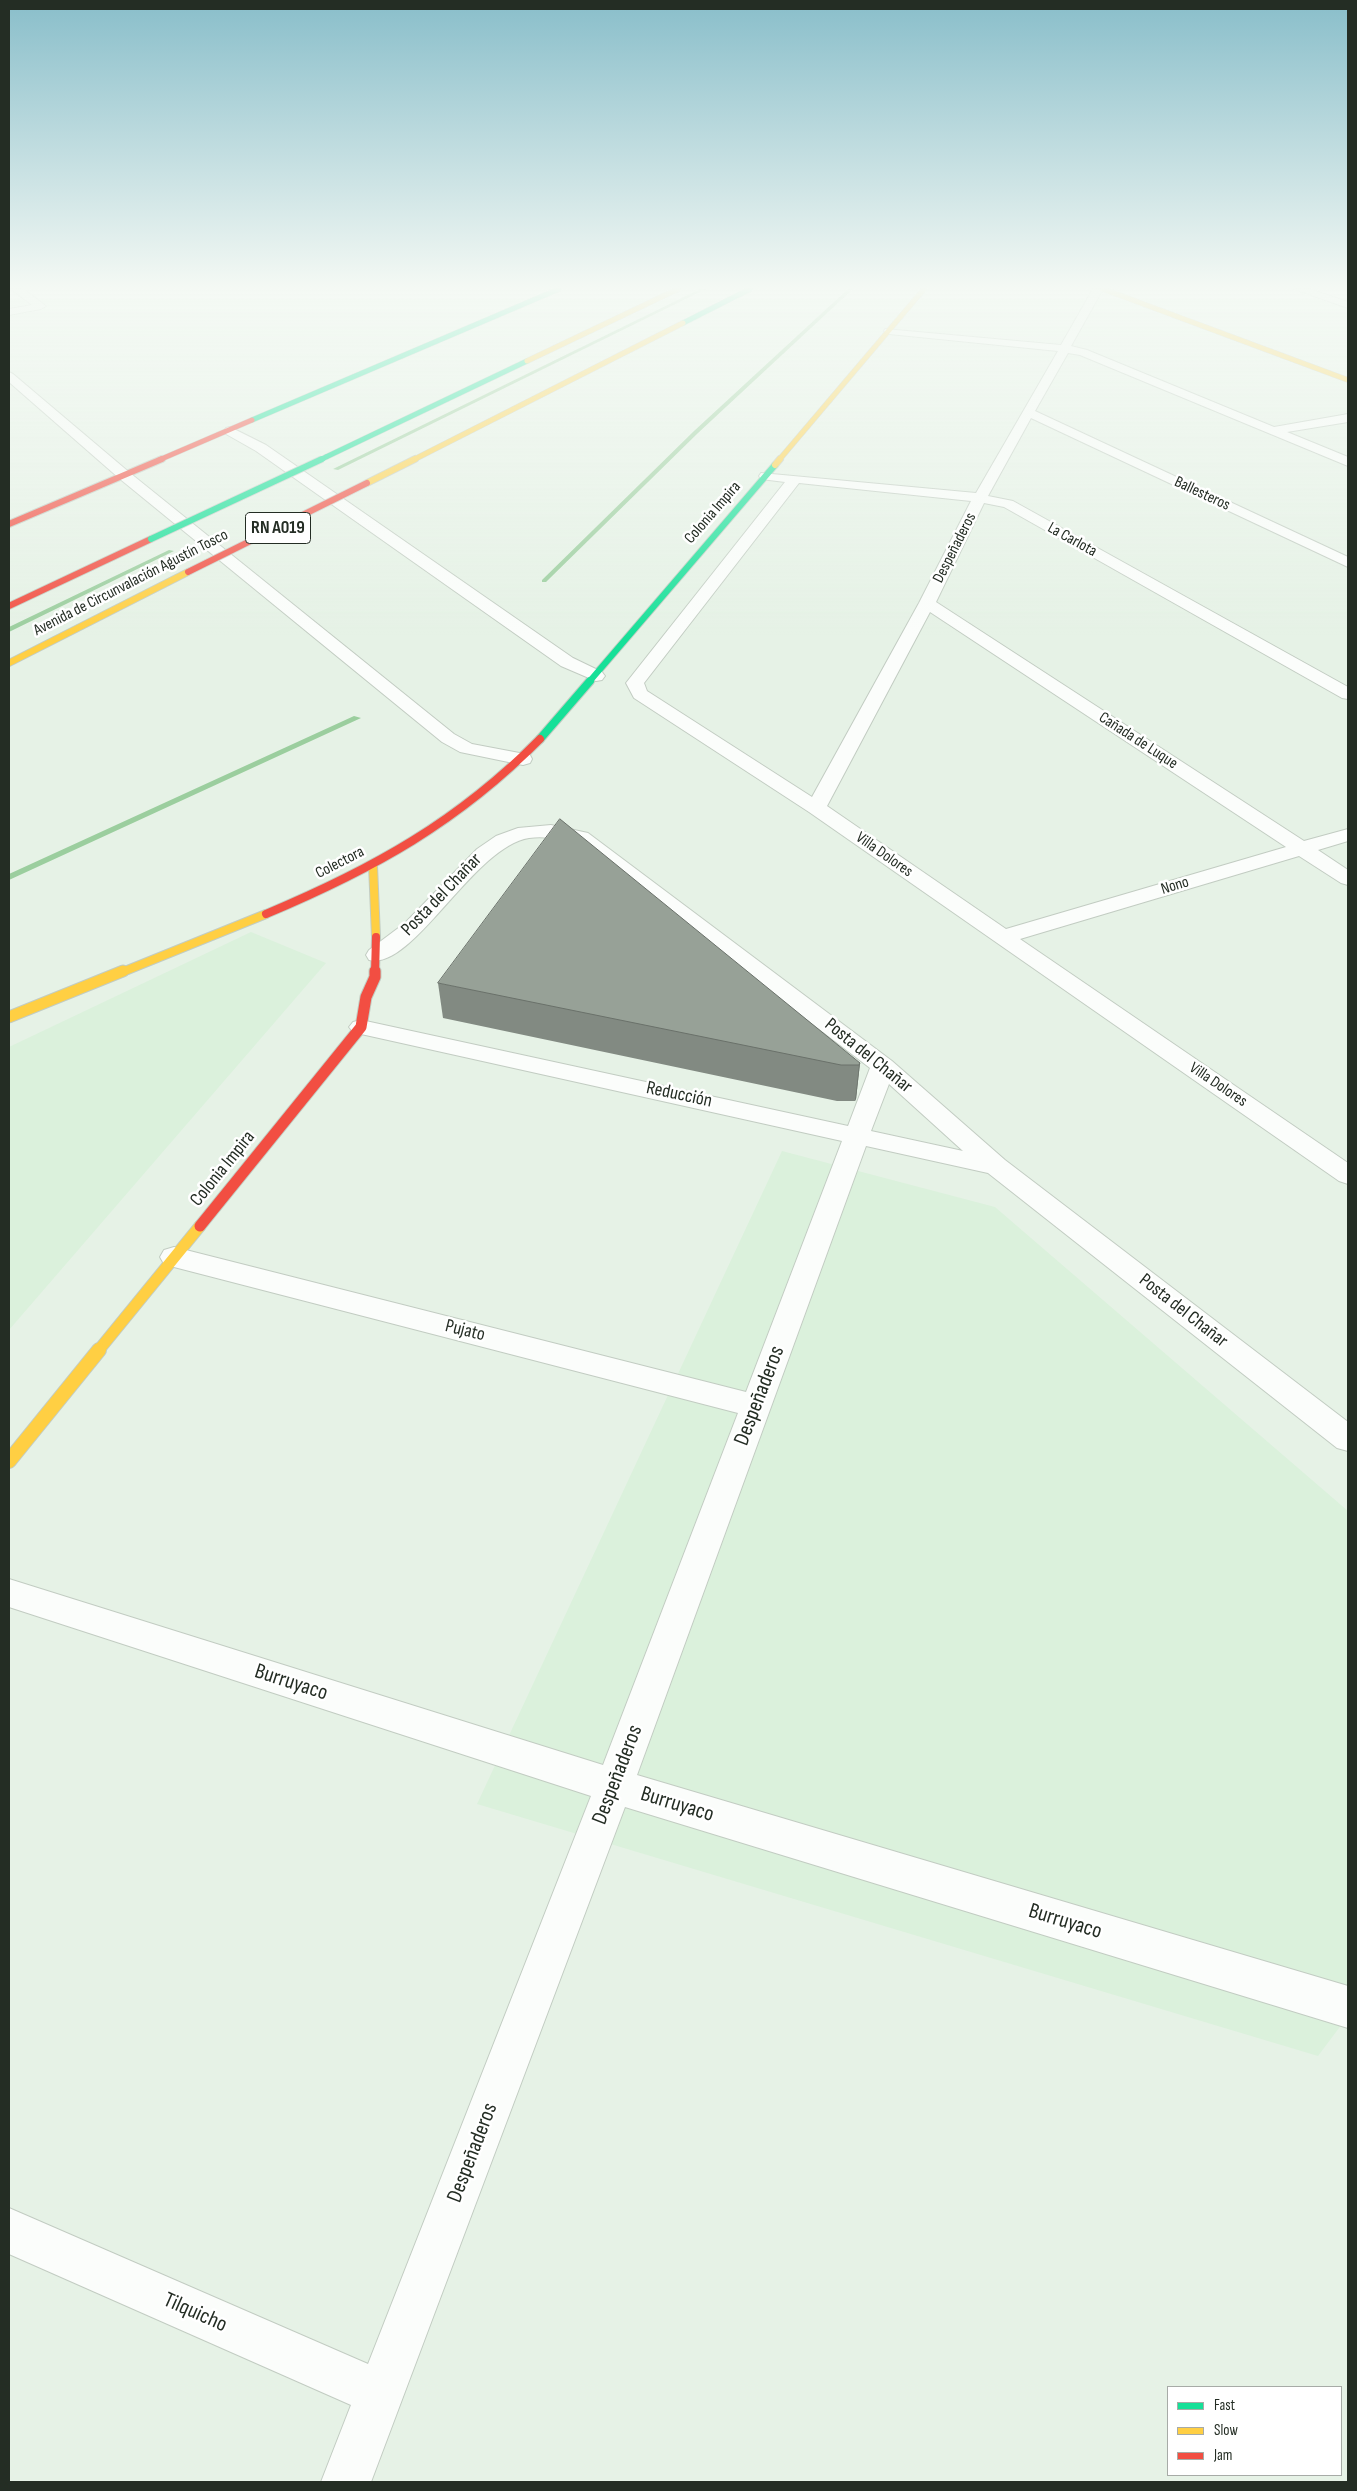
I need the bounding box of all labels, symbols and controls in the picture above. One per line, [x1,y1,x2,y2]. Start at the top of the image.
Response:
street label: Ballesteros [1171,473,1233,515]
street label: Colonia Impira [681,478,745,548]
street label: Despeñaderos [929,510,981,586]
road number: RN A019 [246,512,310,544]
street label: La Carlota [1044,519,1100,561]
street label: Avenida de Circunvalación Agustín Tosco [31,526,231,640]
street label: Cañada de Luque [1095,708,1181,774]
street label: Villa Dolores [852,828,916,882]
street label: Colectora [313,843,367,883]
street label: Posta del Chañar [397,849,487,941]
street label: Nono [1159,873,1191,899]
street label: Posta del Chañar [819,1014,917,1098]
street label: Villa Dolores [1185,1059,1251,1111]
street label: Reducción [644,1077,714,1113]
street label: Colonia Impira [186,1127,260,1211]
street label: Posta del Chañar [1134,1269,1232,1353]
street label: Pujato [443,1315,487,1347]
street label: Despeñaderos [729,1343,791,1449]
street label: Burruyaco [251,1659,331,1707]
street label: Despeñaderos [587,1722,649,1828]
street label: Burruyaco [637,1781,717,1829]
street label: Burruyaco [1025,1898,1105,1946]
street label: Despeñaderos [442,2100,504,2206]
street label: Tilquicho [159,2287,231,2339]
legend [1167,2386,1342,2476]
text: Fast [1214,2396,1235,2415]
text: Slow [1214,2421,1238,2440]
text: Jam [1214,2446,1232,2465]

